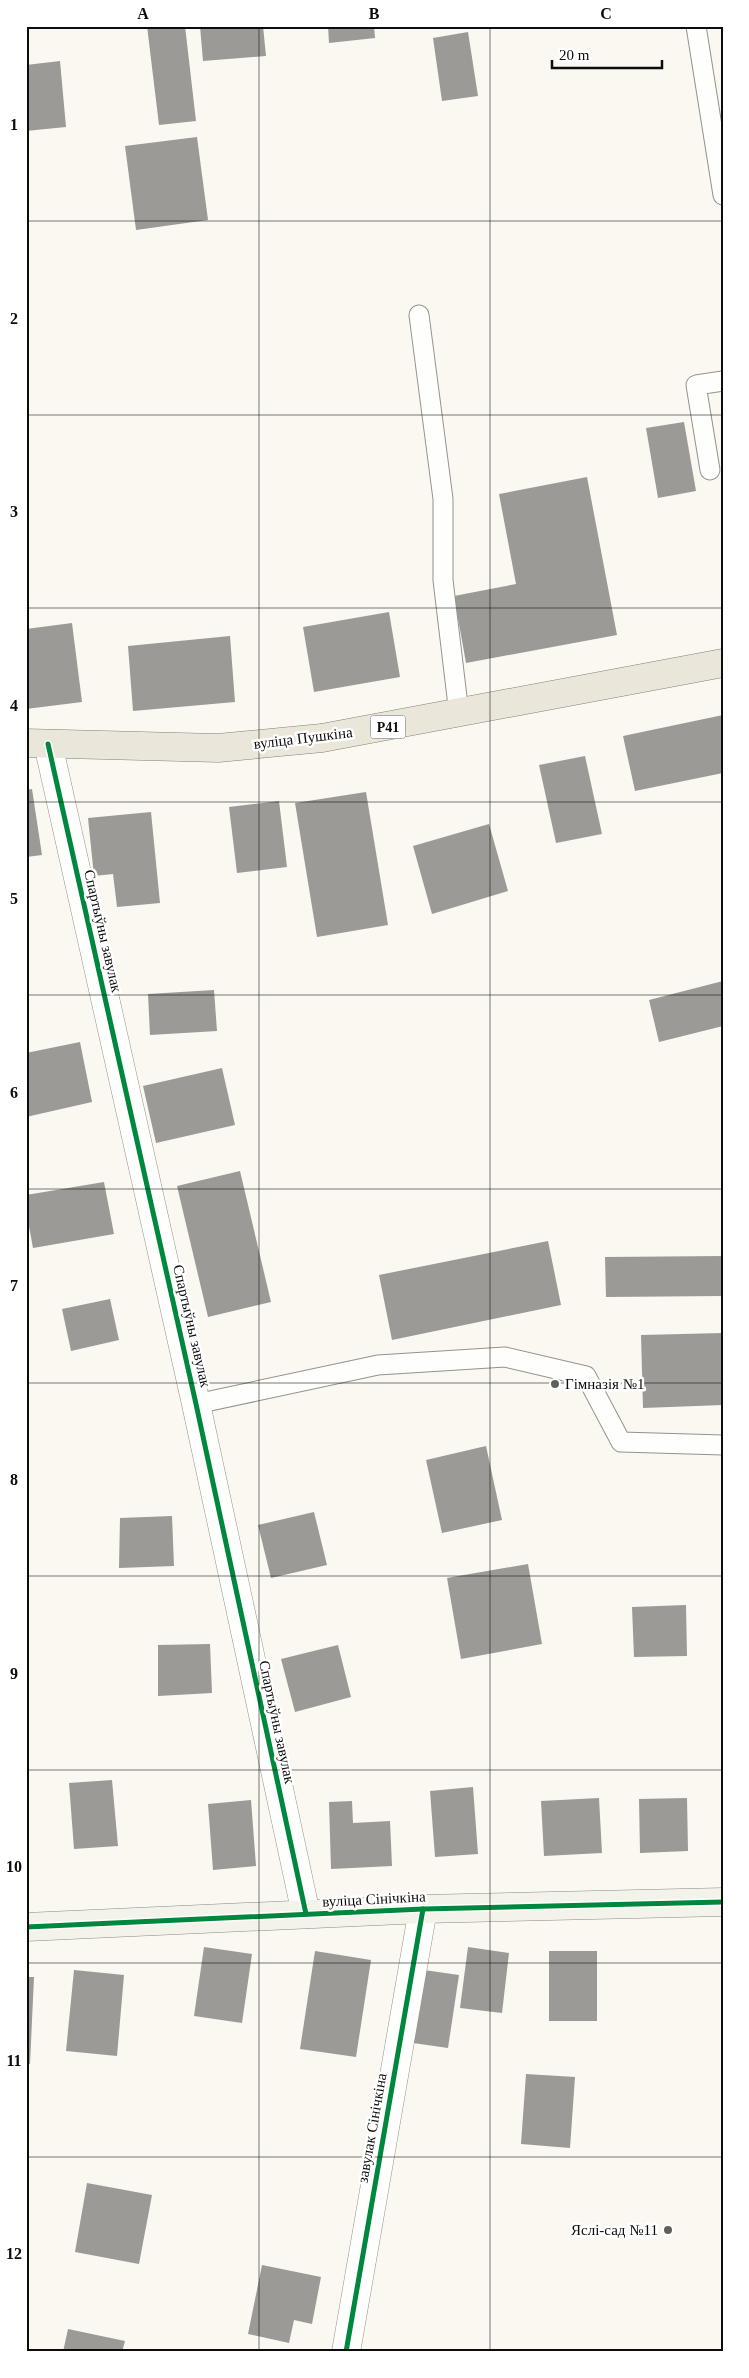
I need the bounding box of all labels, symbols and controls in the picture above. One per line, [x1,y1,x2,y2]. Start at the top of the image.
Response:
text: A [137,5,149,22]
text: B [369,5,380,22]
text: C [600,5,612,22]
scale bar [552,38,662,70]
text: 20 m [559,47,590,63]
text: 1 [10,116,18,133]
text: 2 [10,310,18,327]
text: 3 [10,503,18,520]
text: 4 [10,697,18,714]
road number: Р41 [370,716,406,739]
street label: вуліца Пушкіна [253,724,354,752]
street label: Спартыўны завулак [81,868,125,995]
text: 5 [10,890,18,907]
text: 6 [10,1084,18,1101]
street label: Спартыўны завулак [170,1263,214,1390]
text: 7 [10,1277,18,1294]
place label: Гімназія №1 [565,1376,645,1392]
marker: Гімназія №1 [549,1378,561,1390]
text: 8 [10,1471,18,1488]
street label: Спартыўны завулак [256,1659,298,1786]
text: 9 [10,1665,18,1682]
text: 10 [6,1858,22,1875]
street label: вуліца Сінічкіна [322,1888,426,1910]
text: 11 [6,2052,22,2069]
street label: завулак Сінічкіна [354,2072,390,2184]
place label: Яслі-сад №11 [571,2222,658,2238]
marker: Яслі-сад №11 [662,2224,674,2236]
text: 12 [6,2245,22,2262]

